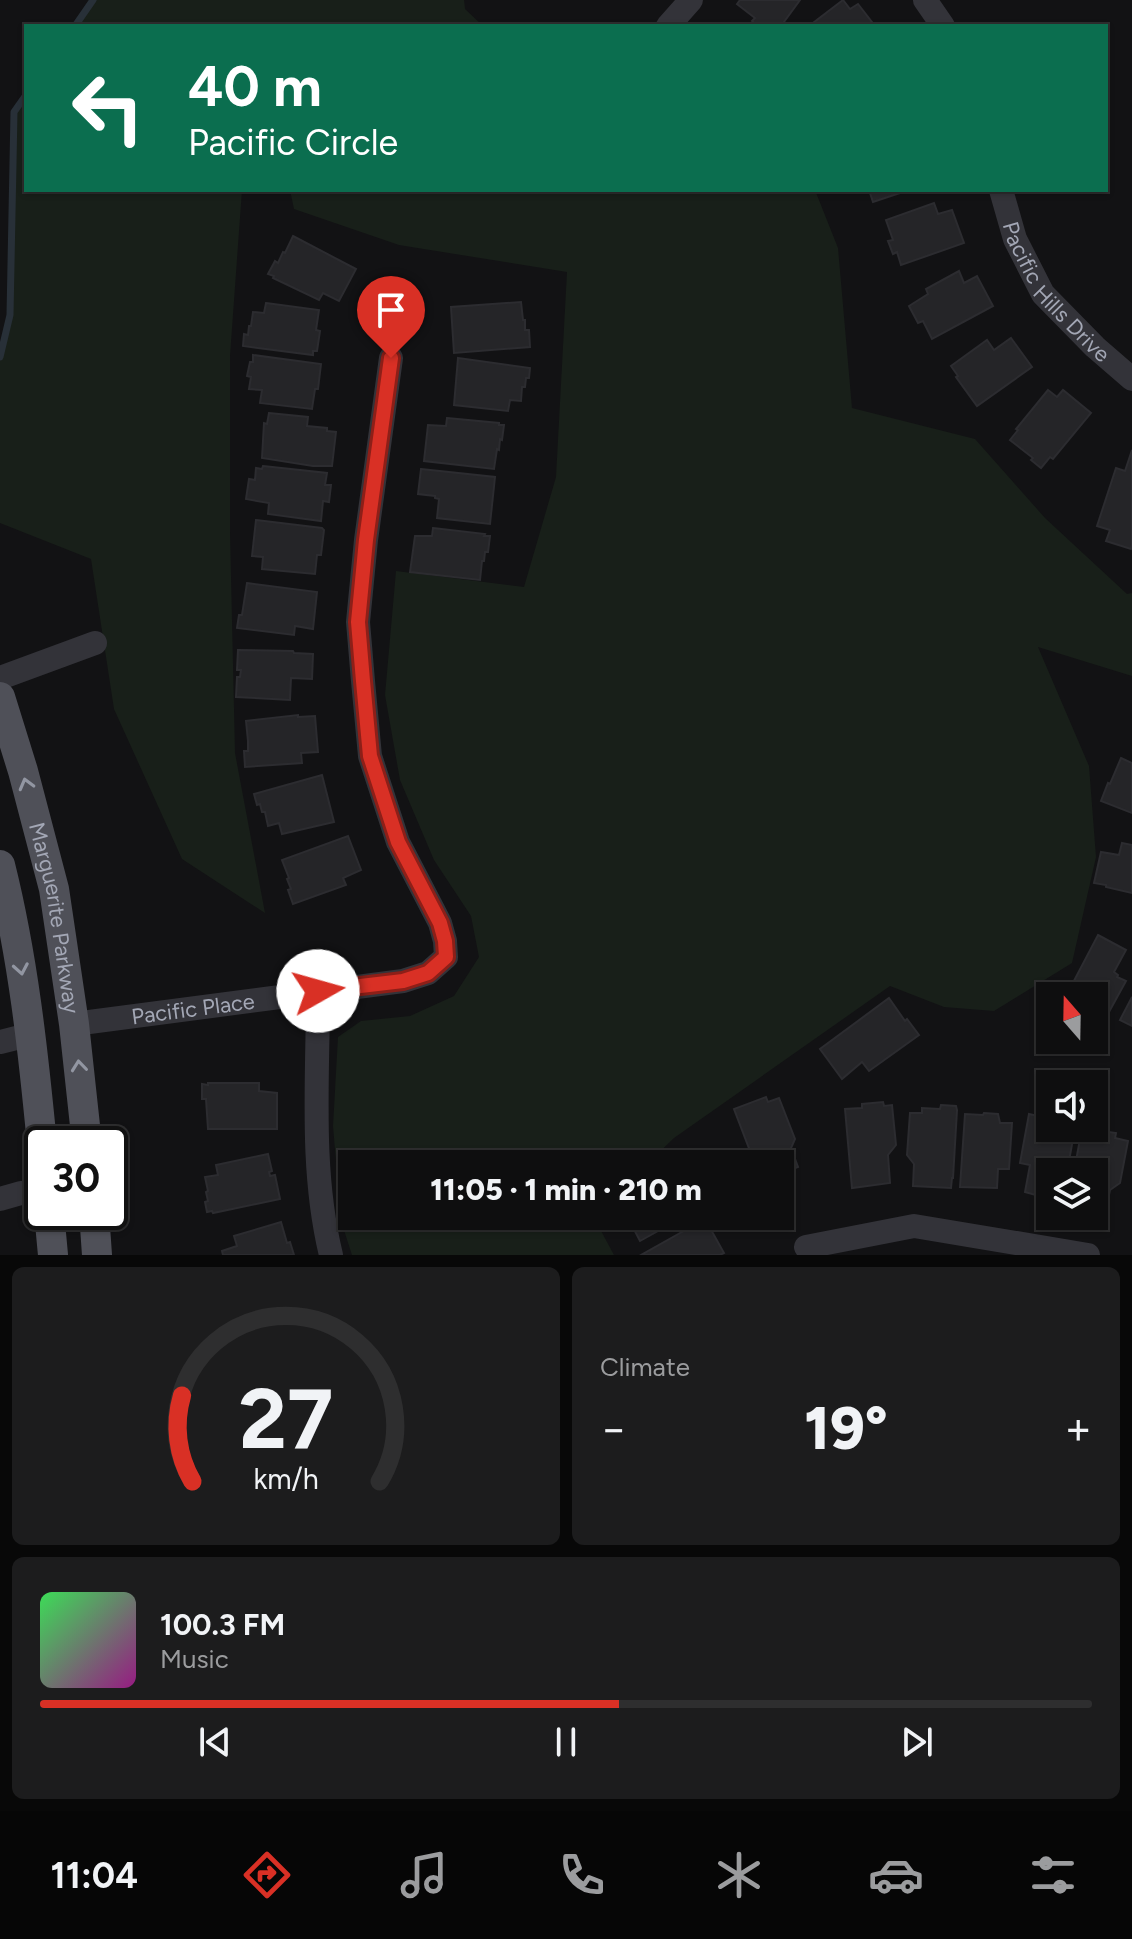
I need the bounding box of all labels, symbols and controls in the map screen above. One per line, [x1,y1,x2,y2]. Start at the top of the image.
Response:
text: 40 m [188,53,322,120]
icon: left [56,56,160,160]
text: Pacific Circle [188,121,398,164]
street label: Pacific Hills Drive [997,219,1115,368]
pin [357,276,425,358]
icon: arrive [369,288,413,332]
one-way arrow [19,777,36,791]
street label: Marguerite Parkway [23,819,85,1016]
position arrow [276,949,360,1033]
one-way arrow [11,962,28,975]
north arrow [1036,982,1108,1054]
map controls [1036,982,1108,1230]
street label: Pacific Place [130,988,256,1030]
one-way arrow [70,1060,87,1073]
button: sound [1036,1070,1108,1142]
speed limit sign: 30 [24,1126,128,1230]
button: layers [1036,1158,1108,1230]
text: 11:05 · 1 min · 210 m [430,1171,702,1208]
text: Climate [600,1351,690,1383]
text: 27 [239,1369,333,1469]
text: 19° [804,1392,888,1464]
text: − [600,1402,627,1455]
text: + [1065,1402,1092,1455]
text: km/h [253,1462,319,1496]
text: 100.3 FM [160,1606,285,1643]
text: Music [160,1643,229,1675]
icon: previous [193,1720,237,1764]
icon: pause [544,1720,588,1764]
icon: next [895,1720,939,1764]
icon: directions [239,1847,295,1903]
icon: music [396,1847,452,1903]
icon: phone [554,1847,610,1903]
icon: climate [711,1847,767,1903]
icon: car [868,1847,924,1903]
icon: filters [1025,1847,1081,1903]
text: 11:04 [51,1854,138,1897]

